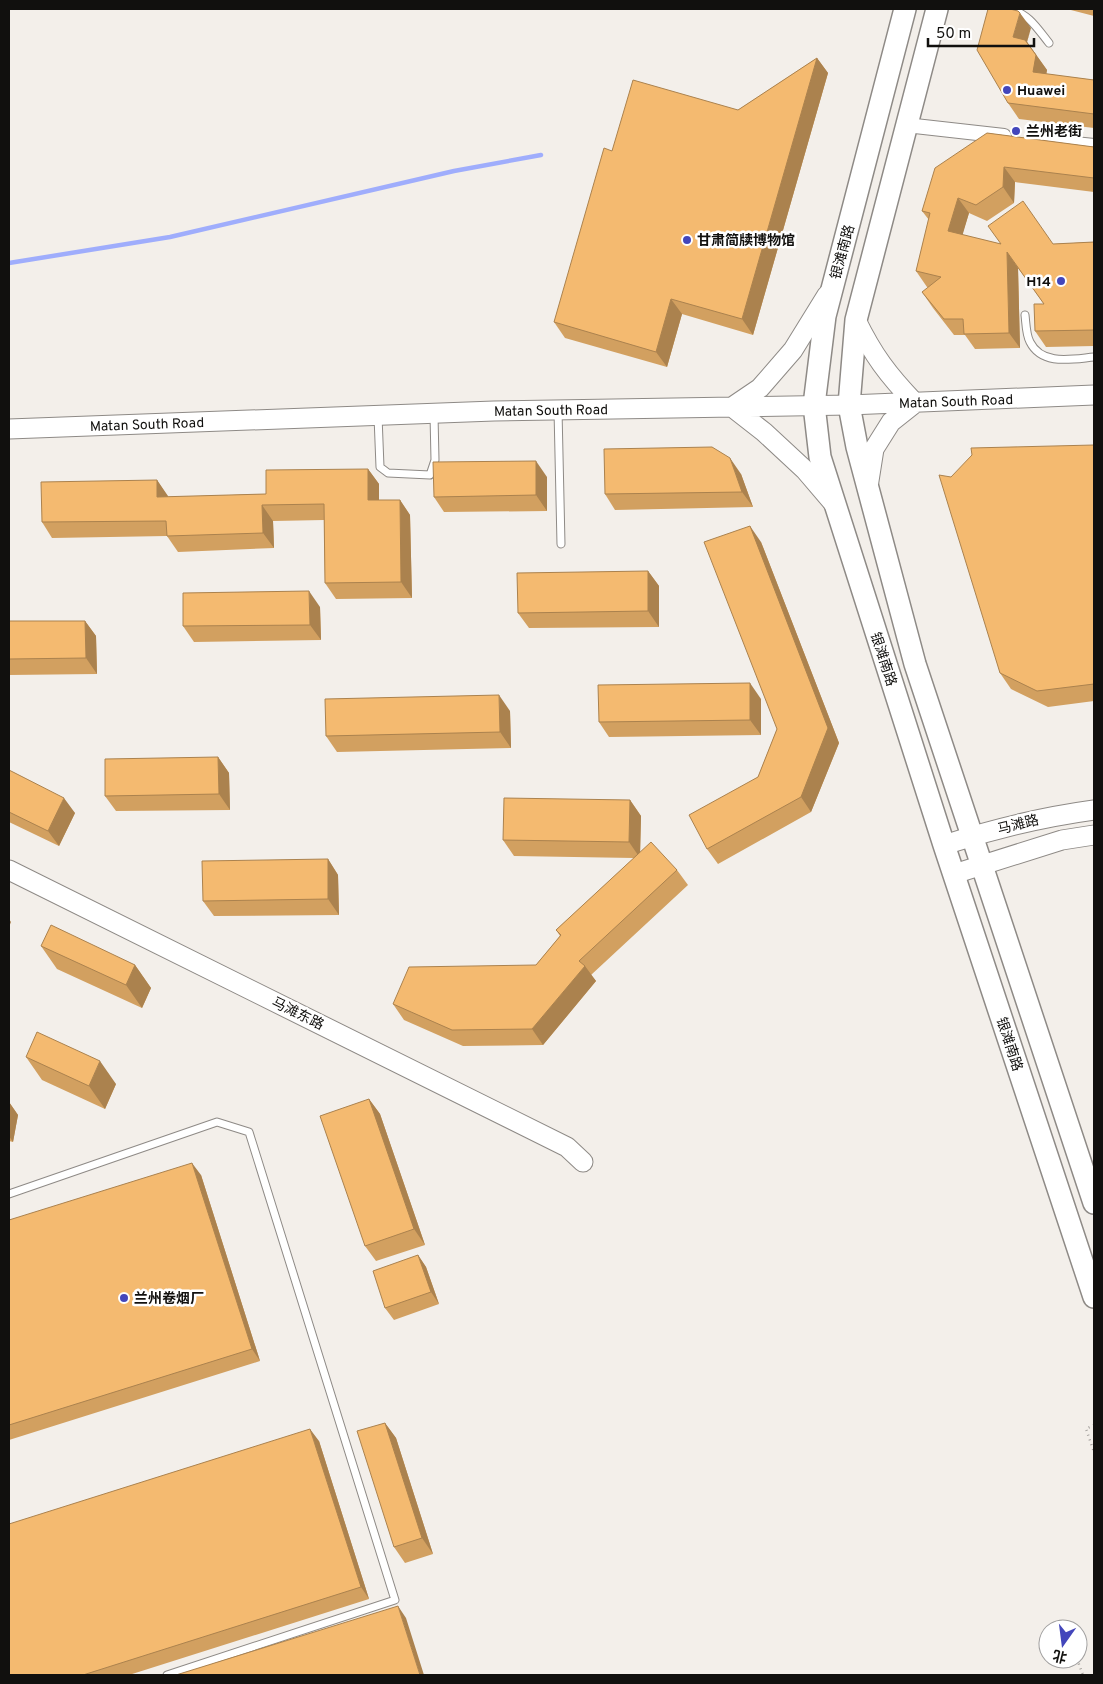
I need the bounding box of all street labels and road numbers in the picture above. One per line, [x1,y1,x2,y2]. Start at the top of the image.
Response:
street label: 银滩南路 [828,223,859,282]
street label: Matan South Road [899,392,1013,413]
street label: Matan South Road [494,402,608,421]
street label: Matan South Road [90,415,204,436]
street label: 银滩南路 [866,630,899,689]
street label: 马滩路 [996,812,1041,839]
street label: 马滩东路 [268,994,326,1034]
street label: 银滩南路 [992,1015,1025,1074]

